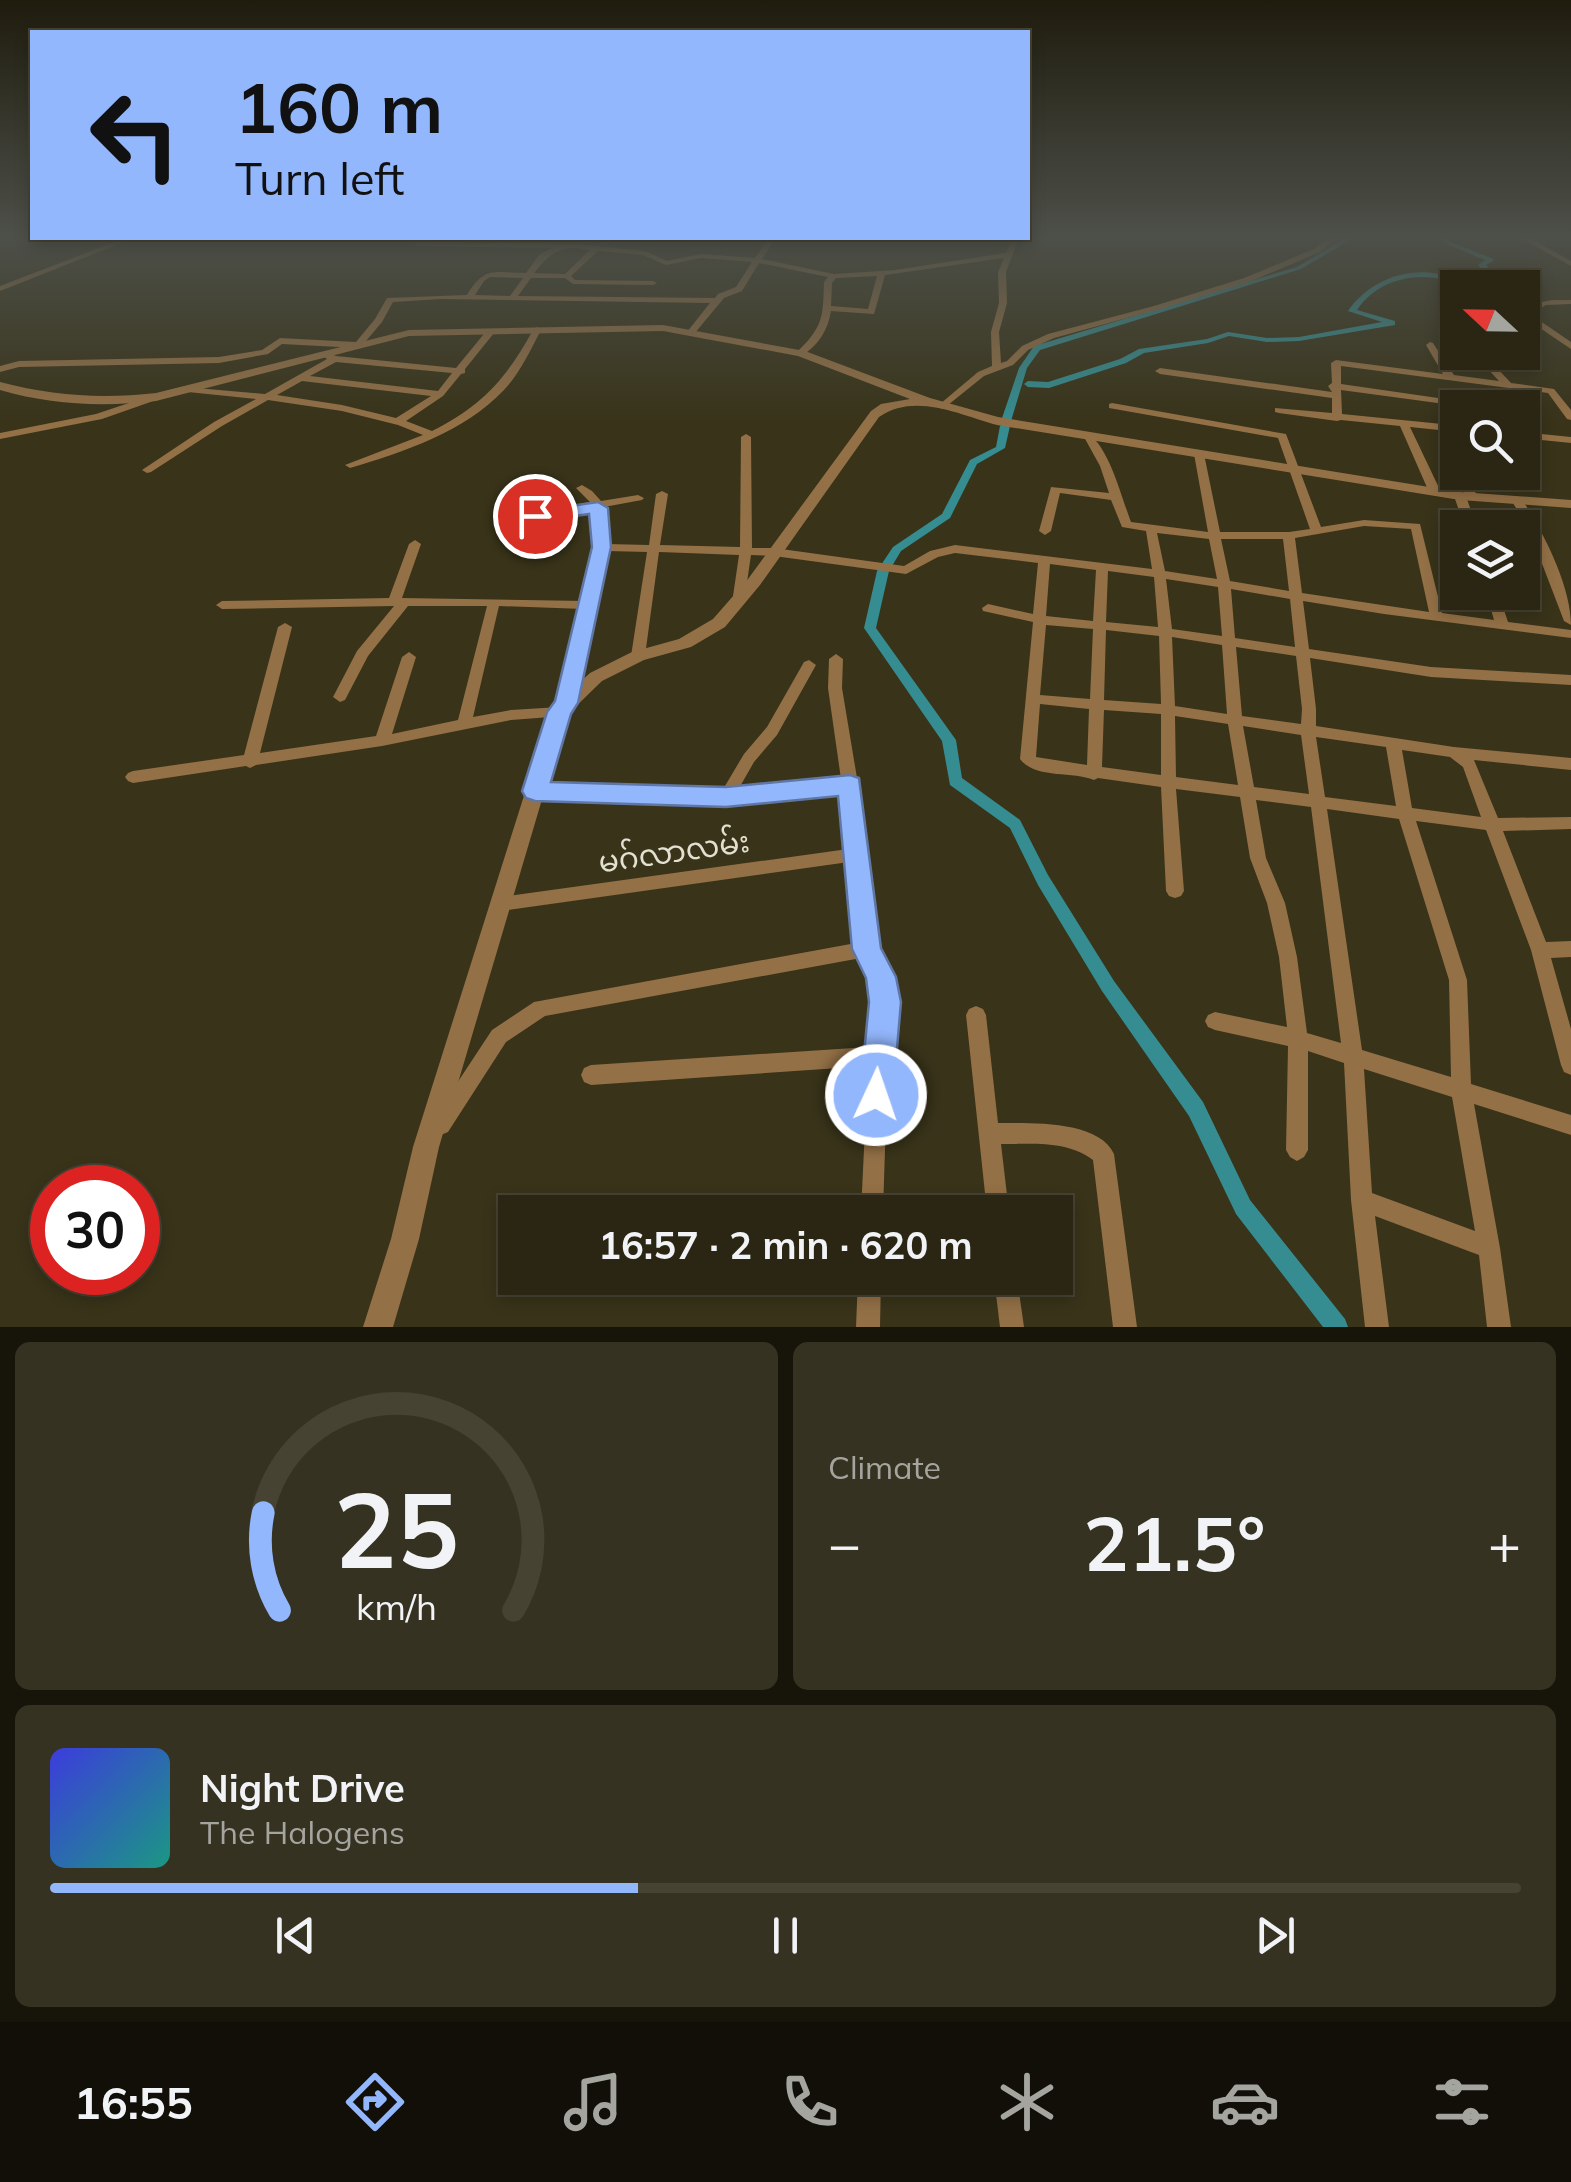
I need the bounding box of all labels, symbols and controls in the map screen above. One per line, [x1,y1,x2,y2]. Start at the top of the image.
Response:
text: 160 m [235,63,443,151]
icon: left [70,70,200,200]
text: Turn left [235,150,404,206]
north arrow [1440,270,1540,370]
map controls [1440,270,1540,610]
button: search [1440,390,1540,490]
pin [493,474,578,559]
icon: arrive [508,489,563,544]
button: layers [1440,510,1540,610]
street label: မဂ်လာလမ်း [596,820,752,880]
position arrow [824,1043,928,1147]
speed limit sign: 30 [30,1165,160,1295]
text: 16:57 · 2 min · 620 m [598,1221,973,1269]
text: Climate [828,1447,941,1487]
text: 25 [334,1463,459,1594]
text: 21.5° [1083,1496,1266,1590]
text: − [828,1509,861,1578]
text: + [1488,1509,1521,1578]
text: km/h [356,1584,437,1629]
text: Night Drive [200,1764,405,1812]
text: The Halogens [200,1812,405,1852]
icon: previous [268,1908,323,1963]
icon: pause [758,1908,813,1963]
icon: next [1248,1908,1303,1963]
icon: directions [340,2067,410,2137]
icon: music [558,2067,628,2137]
icon: phone [775,2067,845,2137]
icon: climate [992,2067,1062,2137]
icon: car [1210,2067,1280,2137]
icon: filters [1427,2067,1497,2137]
text: 16:55 [74,2074,193,2130]

